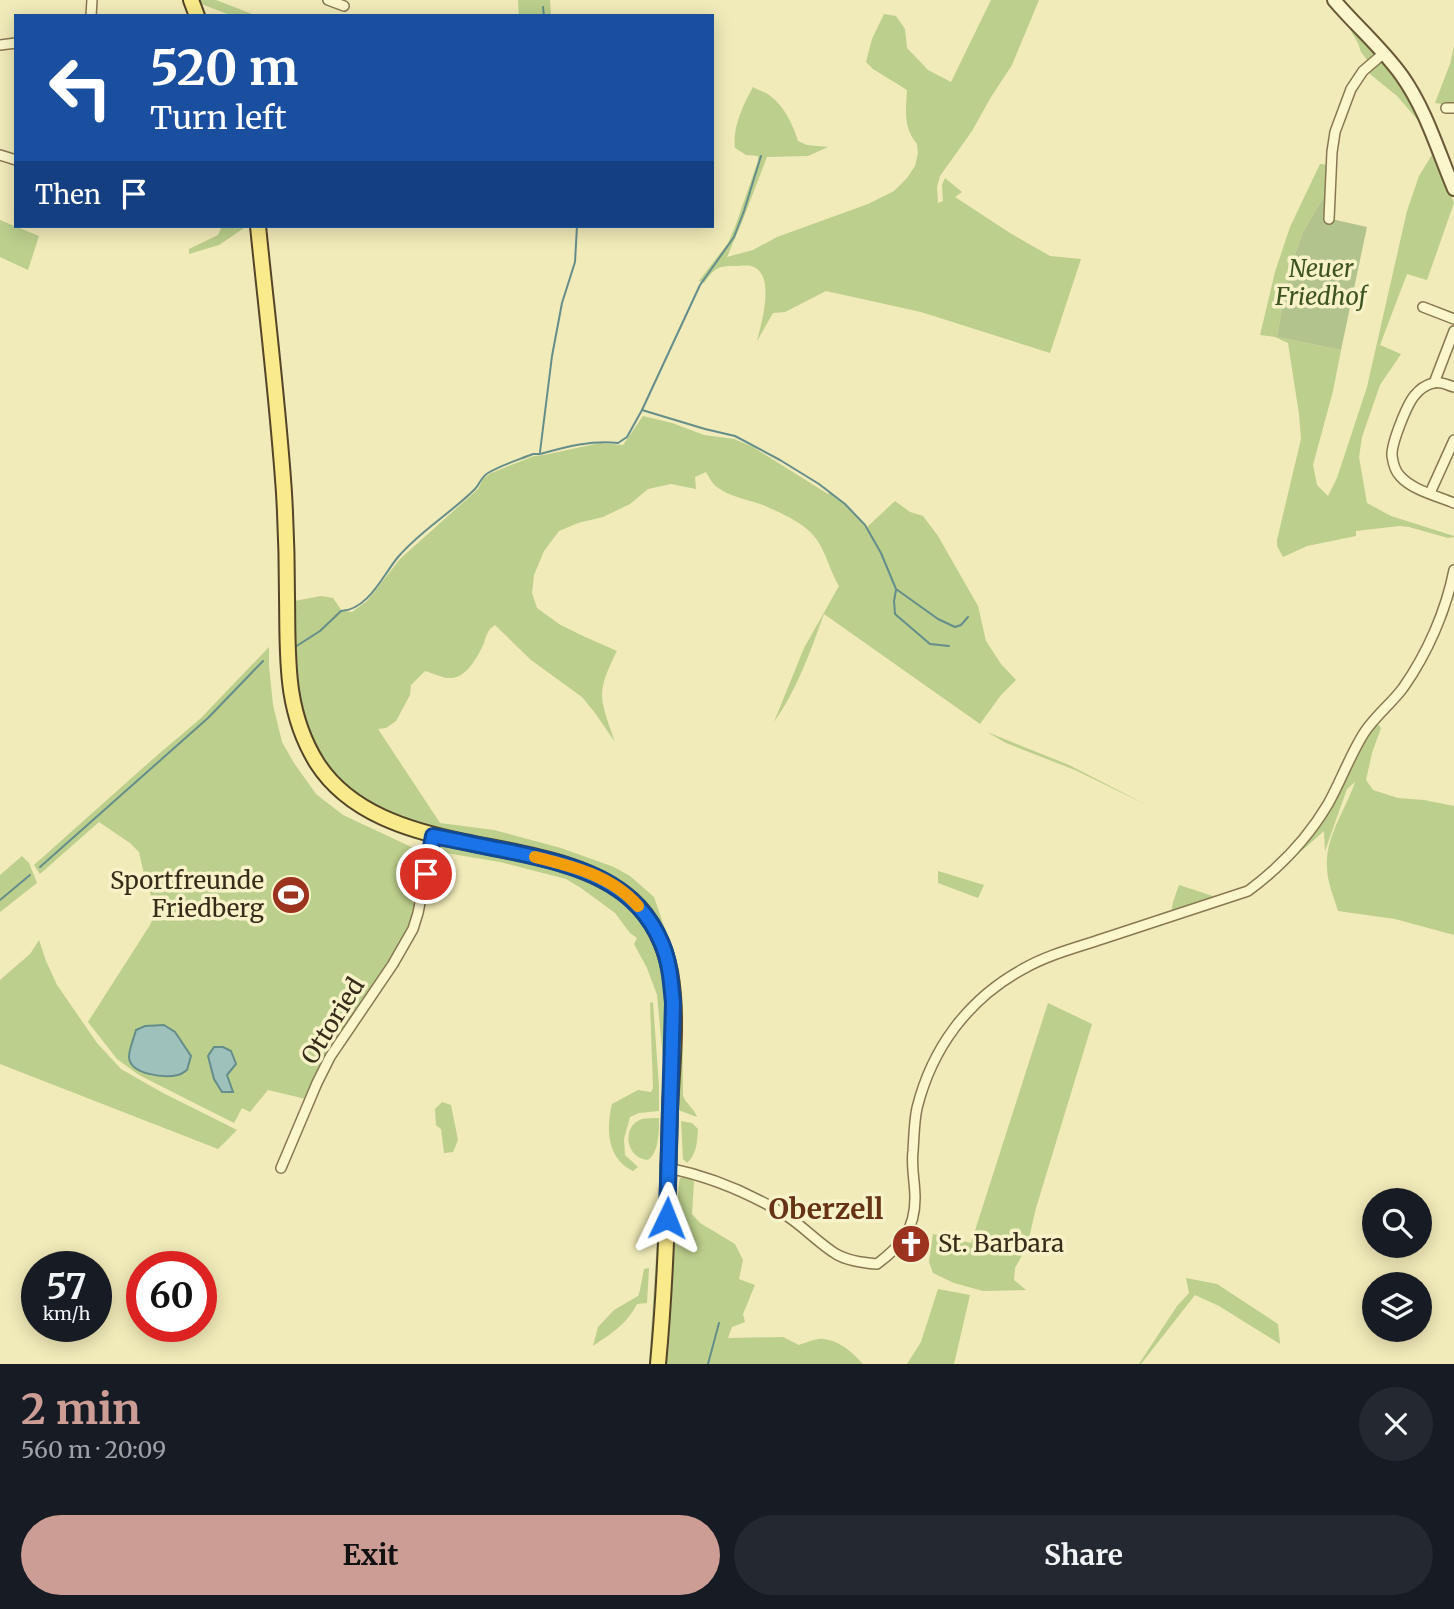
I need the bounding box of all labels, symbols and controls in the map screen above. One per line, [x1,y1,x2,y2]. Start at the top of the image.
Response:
text: 520 m [150,37,298,98]
icon: left [35,42,126,133]
text: Turn left [150,98,287,138]
icon: arrive [115,175,153,213]
text: Then [35,178,101,211]
park label: Neuer Friedhof [1274,253,1370,312]
pin [396,844,456,904]
icon: arrive [407,855,445,893]
place label: Sportfreunde Friedberg [110,865,264,924]
sports icon: Sportfreunde Friedberg [270,874,312,916]
street label: Ottoried [294,972,371,1070]
position arrow [630,1181,704,1255]
map controls [1362,1188,1432,1342]
button: search [1362,1188,1432,1258]
district label: Oberzell [769,1191,883,1227]
church icon: St. Barbara [890,1223,932,1265]
place label: St. Barbara [938,1228,1064,1259]
speed limit sign: 60 [126,1251,217,1342]
text: 57 [47,1265,86,1309]
button: layers [1362,1272,1432,1342]
text: km/h [43,1302,90,1325]
text: 2 min [21,1383,141,1435]
button: close [1359,1387,1433,1461]
text: 560 m · 20:09 [21,1435,166,1464]
button: Exit [21,1515,720,1595]
button: Share [734,1515,1433,1595]

